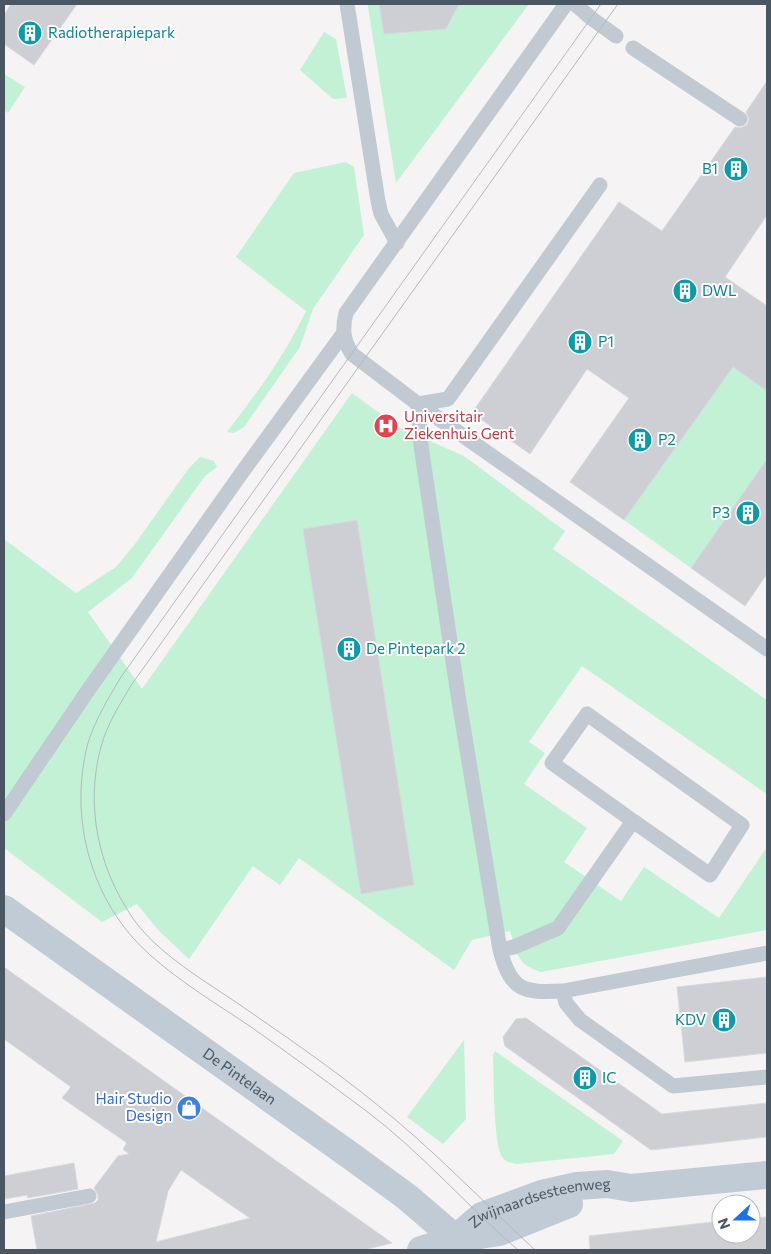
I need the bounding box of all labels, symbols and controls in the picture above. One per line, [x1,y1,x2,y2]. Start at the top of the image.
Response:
building icon: Radiotherapiepark [17,20,43,46]
place label: Radiotherapiepark [48,23,175,41]
building icon: B1 [723,156,749,182]
place label: B1 [702,159,718,177]
building icon: DWL [672,278,698,304]
place label: DWL [702,281,737,299]
building icon: P1 [567,329,593,355]
place label: P1 [598,332,614,350]
place label: Universitair Ziekenhuis Gent [404,407,514,442]
hospital icon: Universitair Ziekenhuis Gent [373,413,399,439]
building icon: P2 [627,427,653,453]
place label: P2 [658,430,676,448]
building icon: P3 [735,500,761,526]
place label: P3 [712,503,730,521]
building icon: De Pintepark 2 [336,636,362,662]
place label: De Pintepark 2 [366,639,466,657]
building icon: KDV [711,1007,737,1033]
place label: KDV [675,1010,706,1028]
street label: De Pintelaan [200,1044,280,1108]
building icon: IC [572,1065,598,1091]
place label: IC [602,1068,616,1086]
place label: Hair Studio Design [96,1089,172,1124]
shop icon: Hair Studio Design [176,1095,202,1121]
street label: Zwijnaardsesteenweg [465,1174,611,1231]
north arrow [711,1194,761,1244]
text: N [714,1216,733,1232]

